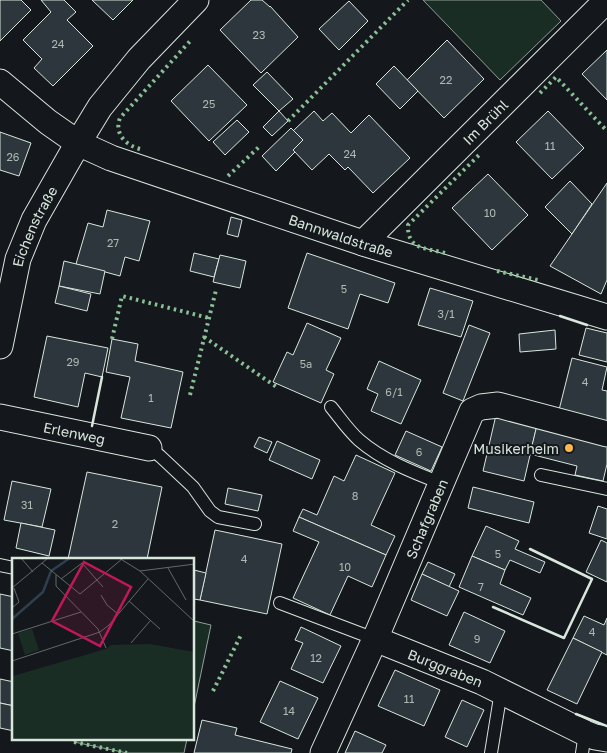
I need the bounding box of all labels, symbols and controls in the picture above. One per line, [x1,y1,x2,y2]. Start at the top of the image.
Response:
house number: 23 [253,28,265,41]
house number: 24 [51,37,65,50]
house number: 22 [440,73,452,86]
street label: Im Brühl [459,96,511,148]
house number: 25 [203,97,215,110]
house number: 11 [545,139,555,152]
house number: 24 [343,147,357,160]
house number: 26 [6,150,20,163]
street label: Eichenstraße [8,183,60,268]
house number: 10 [484,206,496,219]
street label: Bannwaldstraße [287,210,395,260]
house number: 27 [107,236,119,249]
house number: 5 [341,282,347,295]
house number: 3/1 [437,307,455,320]
house number: 29 [66,355,80,368]
house number: 5a [300,357,312,370]
house number: 4 [582,375,589,388]
house number: 6/1 [385,385,403,398]
house number: 1 [148,391,154,404]
street label: Erlenweg [42,418,107,447]
place label: Musikerheim [473,440,559,457]
marker: Musikerheim [563,442,575,454]
house number: 6 [416,445,423,458]
street label: Schafgraben [402,476,451,561]
house number: 8 [352,489,359,502]
house number: 31 [21,498,33,511]
house number: 2 [112,517,118,530]
house number: 5 [495,547,501,560]
house number: 4 [241,552,248,565]
inset map [12,558,195,740]
house number: 10 [339,560,351,573]
house number: 7 [478,580,484,593]
house number: 4 [589,625,596,638]
house number: 9 [474,632,480,645]
street label: Burggraben [406,645,485,690]
house number: 12 [310,651,322,664]
house number: 11 [404,692,414,705]
house number: 14 [283,704,295,717]

